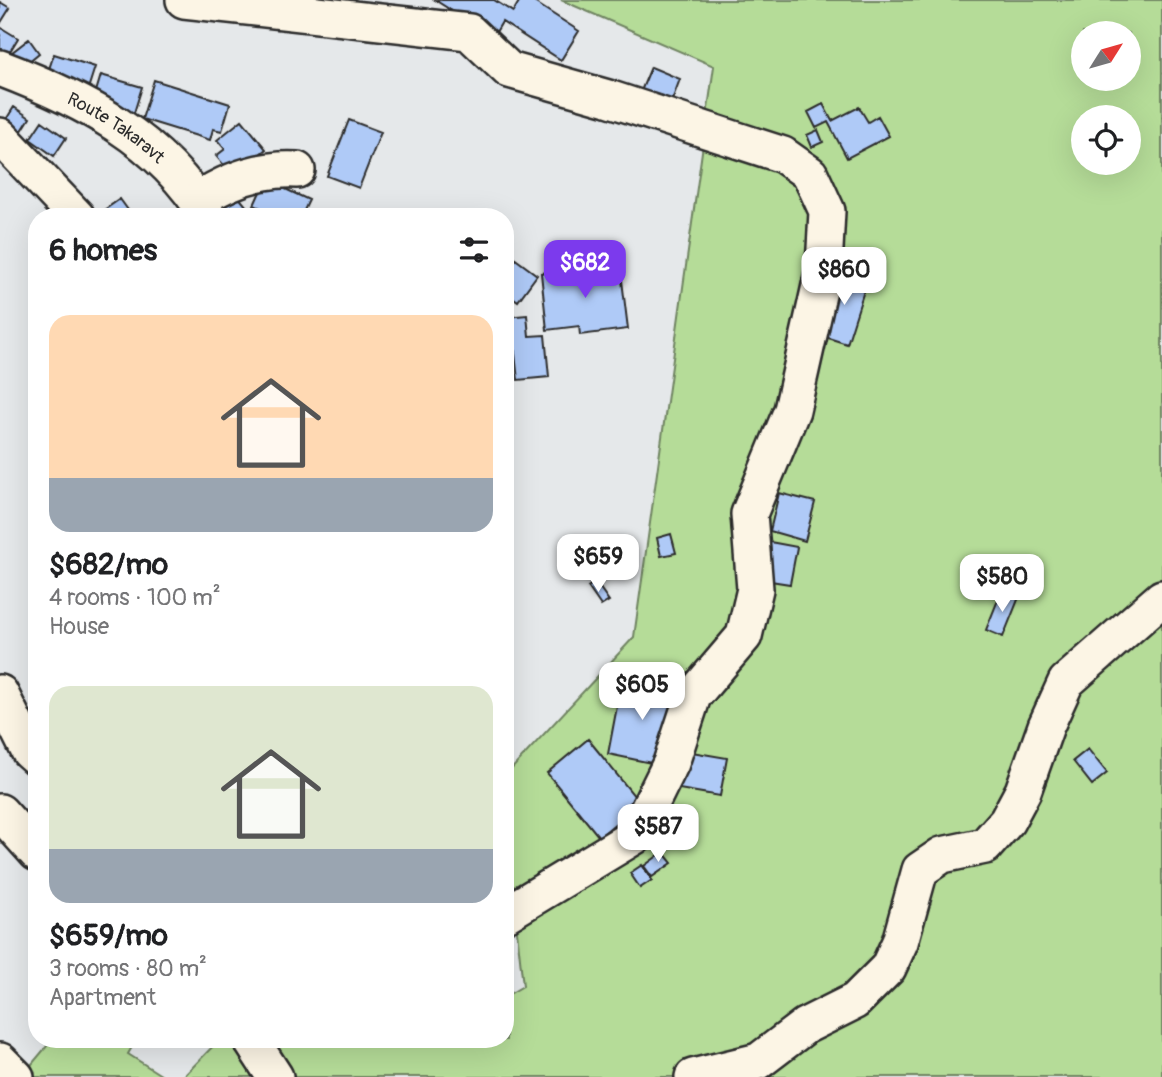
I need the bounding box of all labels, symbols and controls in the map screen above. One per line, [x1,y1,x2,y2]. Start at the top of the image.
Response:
north arrow [1071,21,1141,91]
map controls [1071,21,1141,175]
street label: Route Takaravt [64,87,170,169]
button: locate [1071,105,1141,175]
icon: filters [455,231,493,269]
text: 6 homes [49,232,157,269]
pin: $682 [544,240,626,300]
pin: $860 [803,247,885,307]
text: $682 [560,248,610,277]
text: $860 [817,255,871,284]
icon: home [208,360,334,486]
pin: $659 [557,534,639,594]
text: $659 [573,542,623,571]
text: $682/mo [49,546,168,583]
pin: $580 [961,554,1043,614]
text: $580 [976,562,1028,591]
text: 4 rooms · 100 m² [49,583,221,612]
text: House [49,612,109,641]
pin: $605 [601,662,683,722]
text: $605 [615,670,669,699]
icon: home [208,731,334,857]
pin: $587 [617,804,699,864]
text: $587 [634,812,682,841]
text: $659/mo [49,917,168,954]
text: 3 rooms · 80 m² [49,954,207,983]
text: Apartment [49,983,156,1012]

